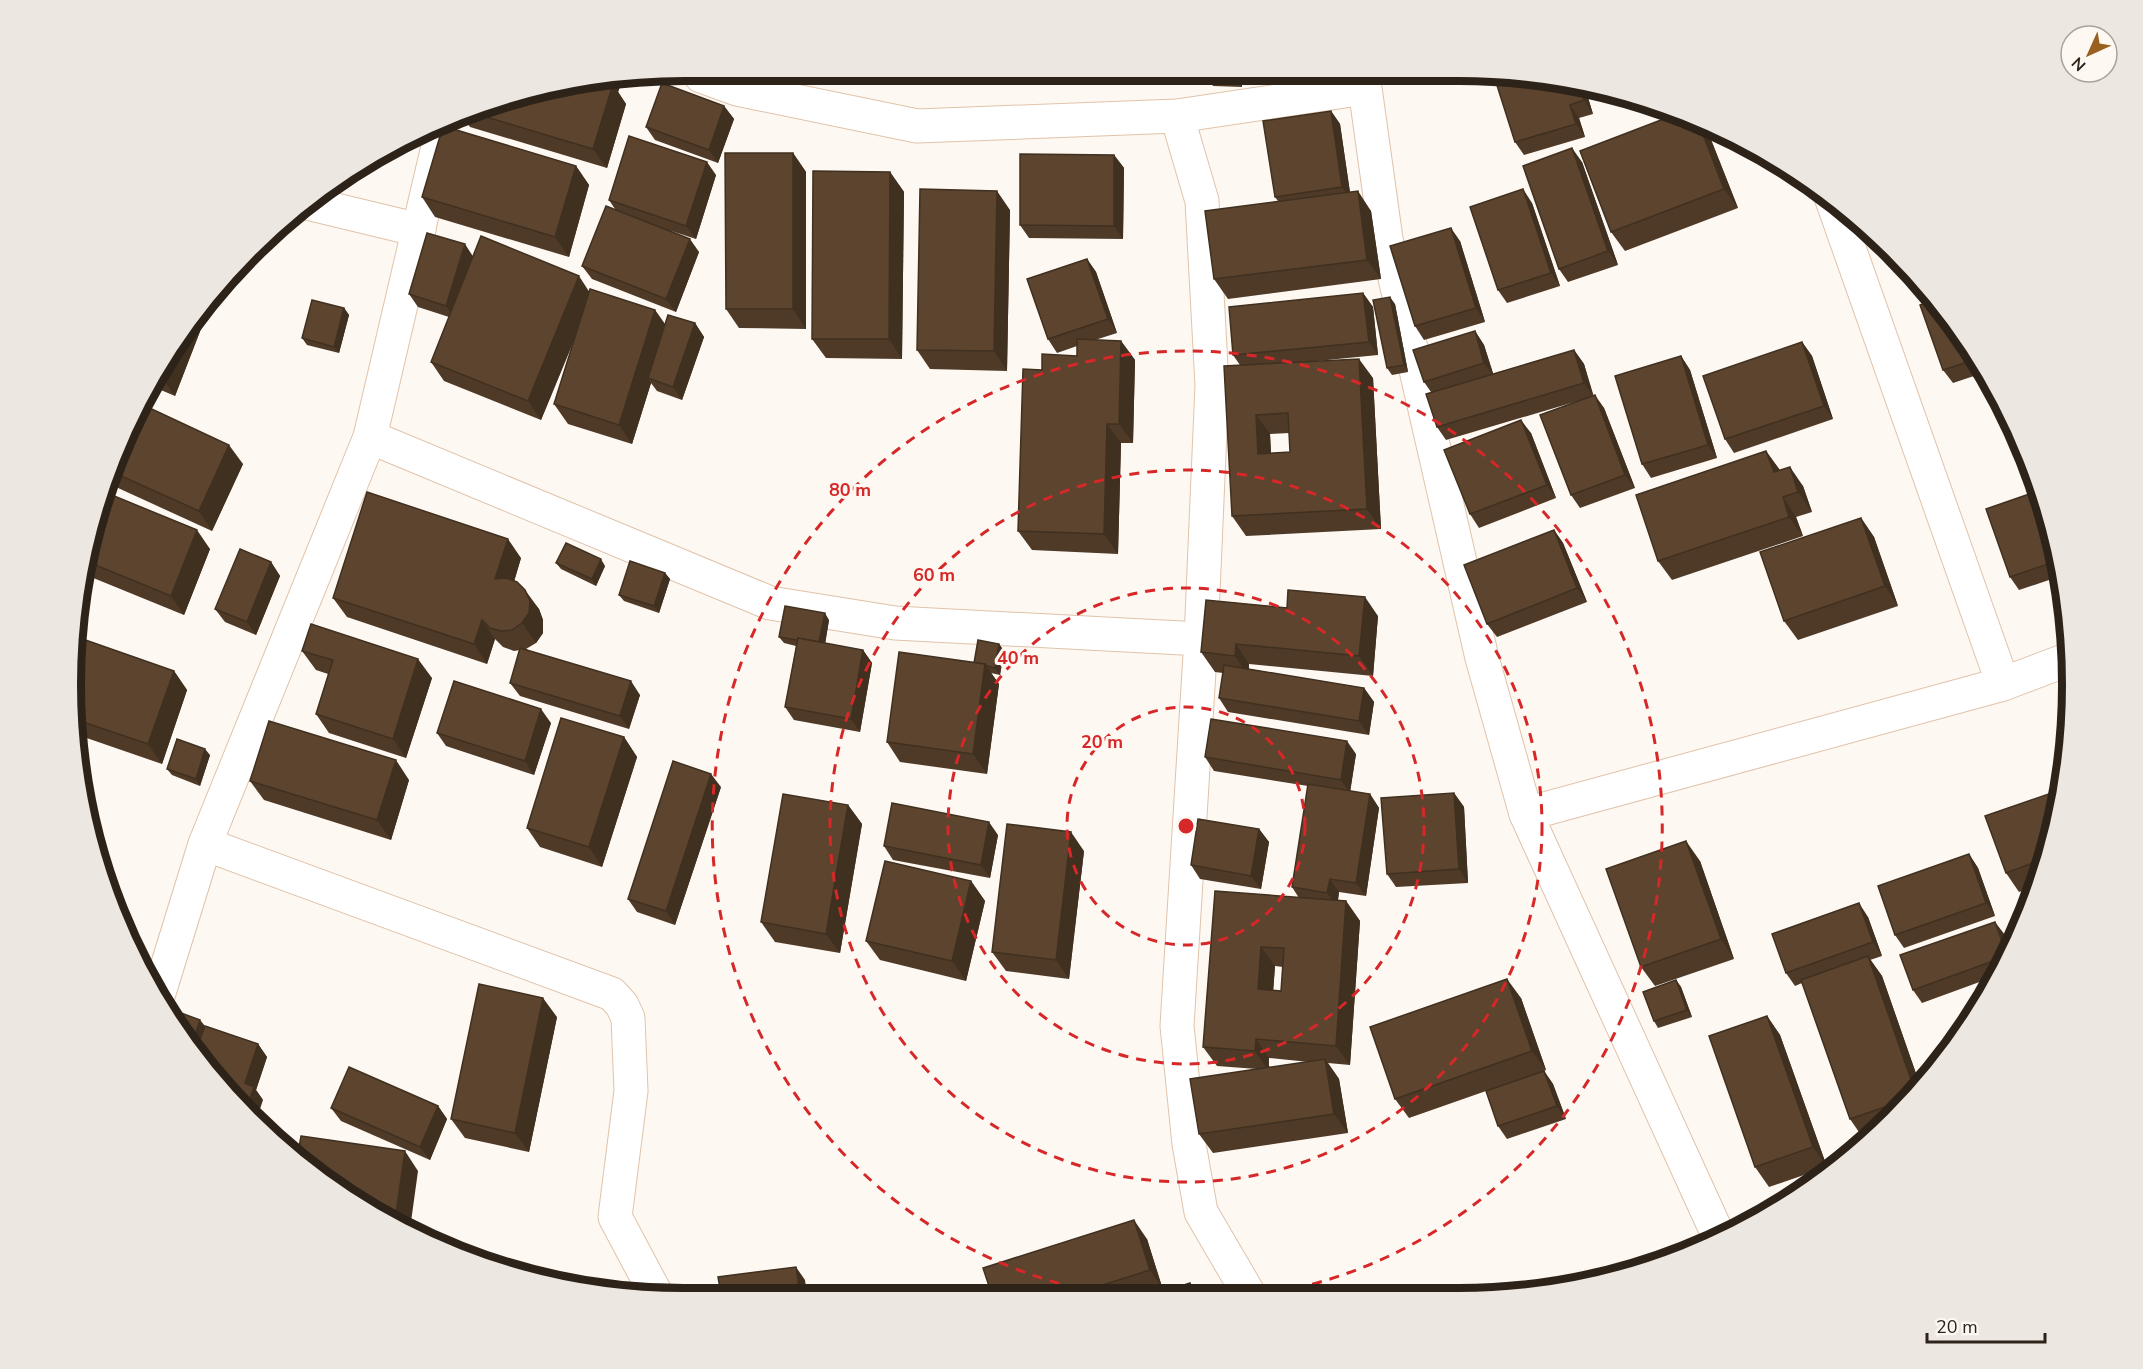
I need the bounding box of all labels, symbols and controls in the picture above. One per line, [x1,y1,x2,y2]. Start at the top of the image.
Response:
north arrow [2059,24,2119,84]
text: N [2067,52,2091,76]
text: 80 m [829,478,871,502]
text: 60 m [913,563,955,587]
text: 40 m [997,646,1039,670]
text: 20 m [1081,730,1123,754]
centre of rings [1176,816,1196,836]
scale bar [1927,1306,2046,1344]
text: 20 m [1936,1315,1978,1339]

